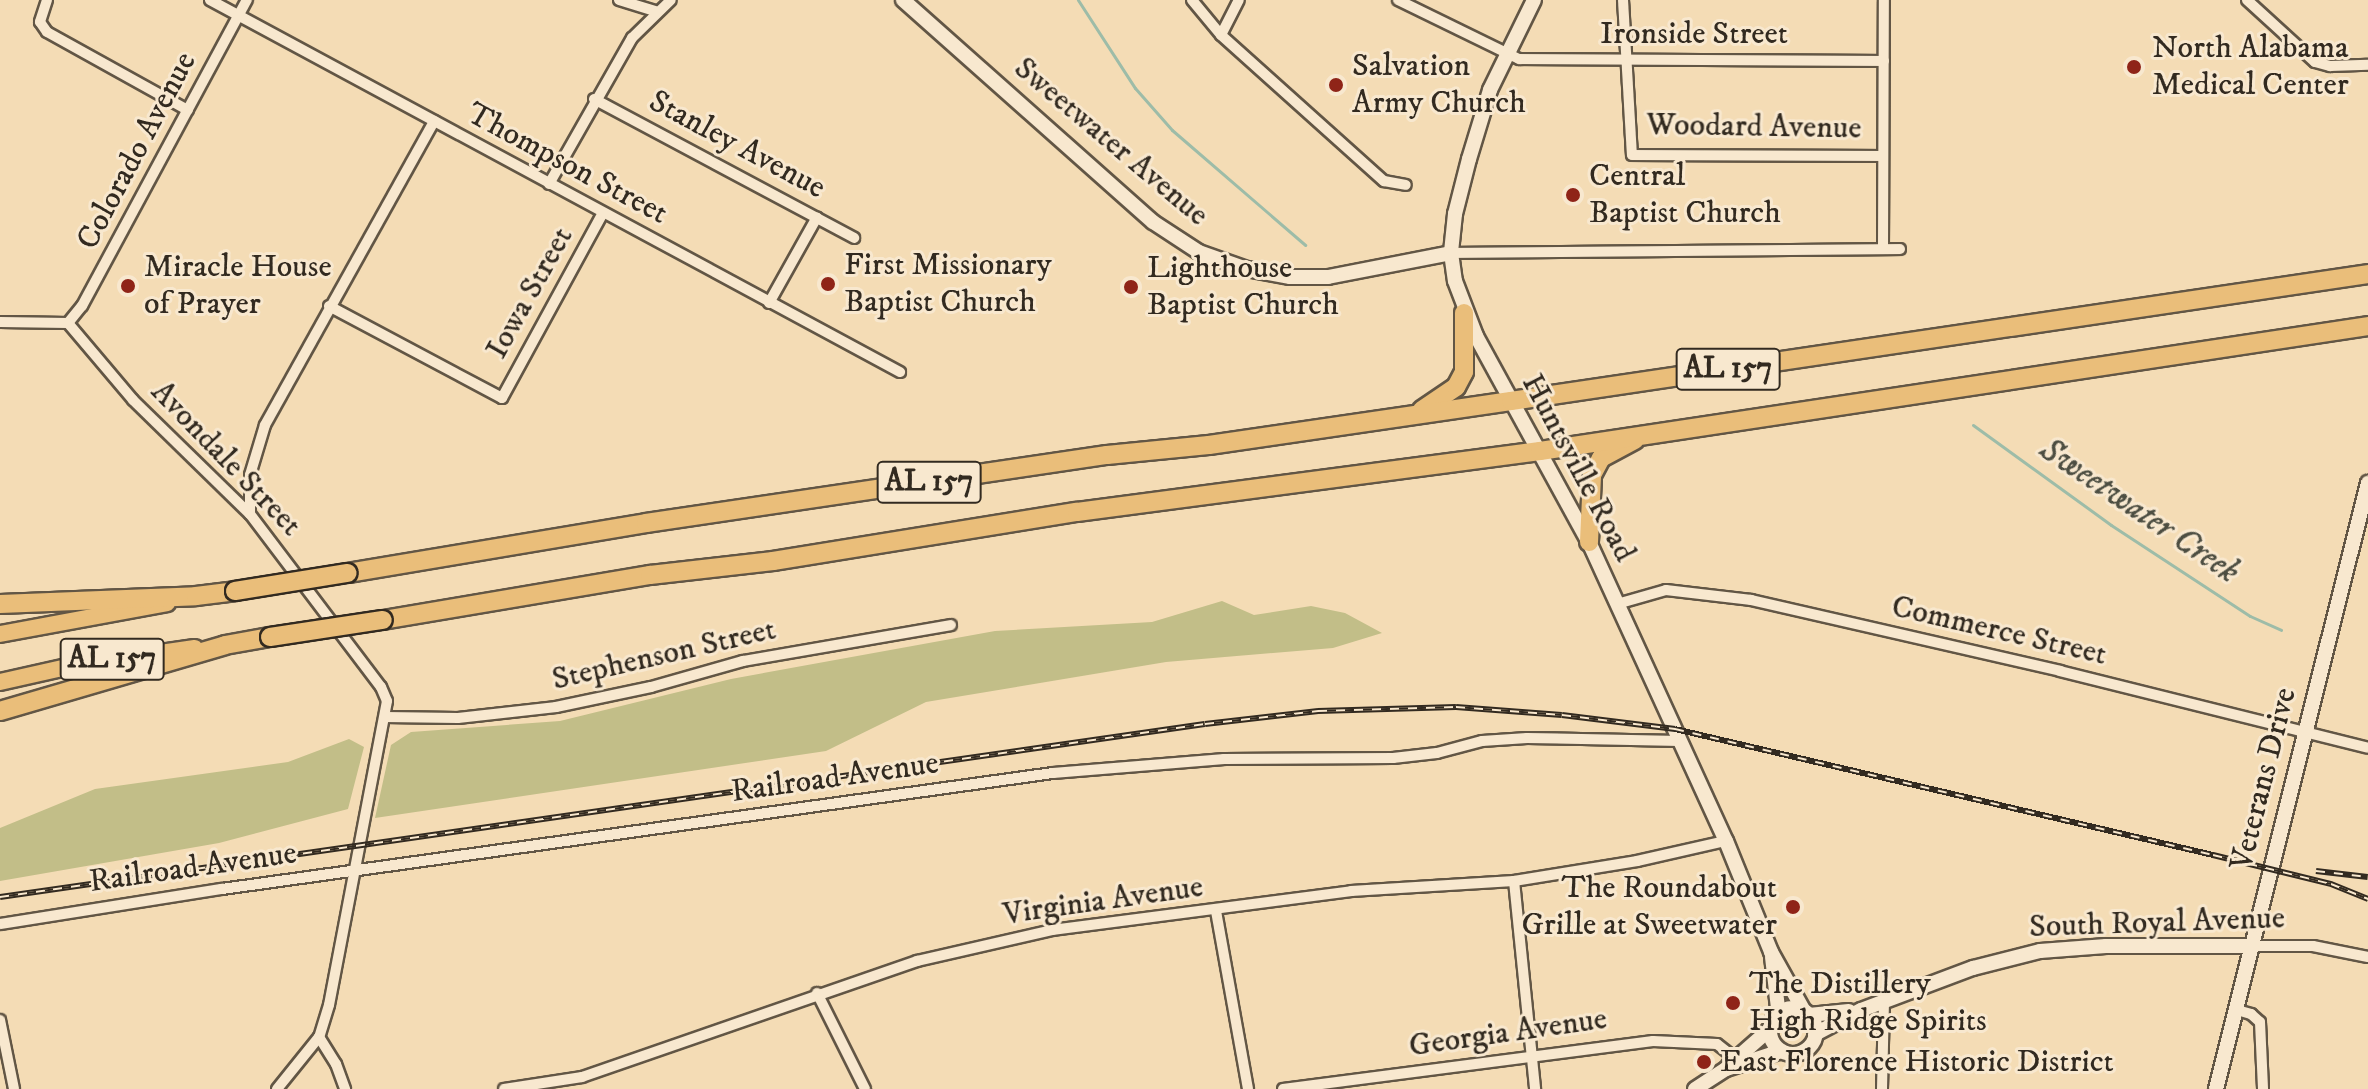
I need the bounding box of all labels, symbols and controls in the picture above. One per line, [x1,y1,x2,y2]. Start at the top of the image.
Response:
street label: Ironside Street [1600,15,1788,53]
place label: North Alabama Medical Center [2152,30,2349,105]
street label: Colorado Avenue [69,46,205,256]
place label: Salvation Army Church [1352,48,1526,123]
street label: Sweetwater Avenue [1006,49,1216,235]
marker: North Alabama Medical Center [2123,56,2145,78]
marker: Salvation Army Church [1327,76,1345,94]
street label: Stanley Avenue [642,82,832,208]
street label: Thompson Street [460,95,674,233]
street label: Woodard Avenue [1646,106,1862,148]
place label: Central Baptist Church [1589,158,1781,233]
marker: Central Baptist Church [1564,186,1582,204]
street label: Iowa Street [478,220,582,366]
place label: First Missionary Baptist Church [844,247,1052,322]
place label: Miracle House of Prayer [144,249,332,324]
place label: Lighthouse Baptist Church [1147,250,1339,325]
marker: First Missionary Baptist Church [819,275,837,293]
marker: Miracle House of Prayer [119,277,137,295]
marker: Lighthouse Baptist Church [1122,278,1140,296]
road number: AL 157 [1674,343,1782,395]
street label: Huntsville Road [1512,368,1644,568]
street label: Avondale Street [142,373,310,545]
water label: Sweetwater Creek [2031,429,2247,593]
road number: AL 157 [875,456,983,508]
street label: Commerce Street [1888,588,2110,674]
street label: Stephenson Street [548,611,780,699]
road number: AL 157 [58,633,166,685]
street label: Veterans Drive [2223,684,2305,874]
street label: Railroad Avenue [729,744,941,812]
street label: Railroad Avenue [87,834,299,902]
street label: Virginia Avenue [1000,868,1206,934]
place label: The Roundabout Grille at Sweetwater [1521,870,1777,945]
marker: The Roundabout Grille at Sweetwater [1784,898,1802,916]
street label: South Royal Avenue [2028,899,2286,947]
place label: The Distillery High Ridge Spirits [1749,966,1987,1041]
marker: The Distillery High Ridge Spirits [1724,994,1742,1012]
street label: Georgia Avenue [1407,1000,1609,1066]
place label: East Florence Historic District [1720,1043,2114,1081]
marker: East Florence Historic District [1695,1053,1713,1071]

